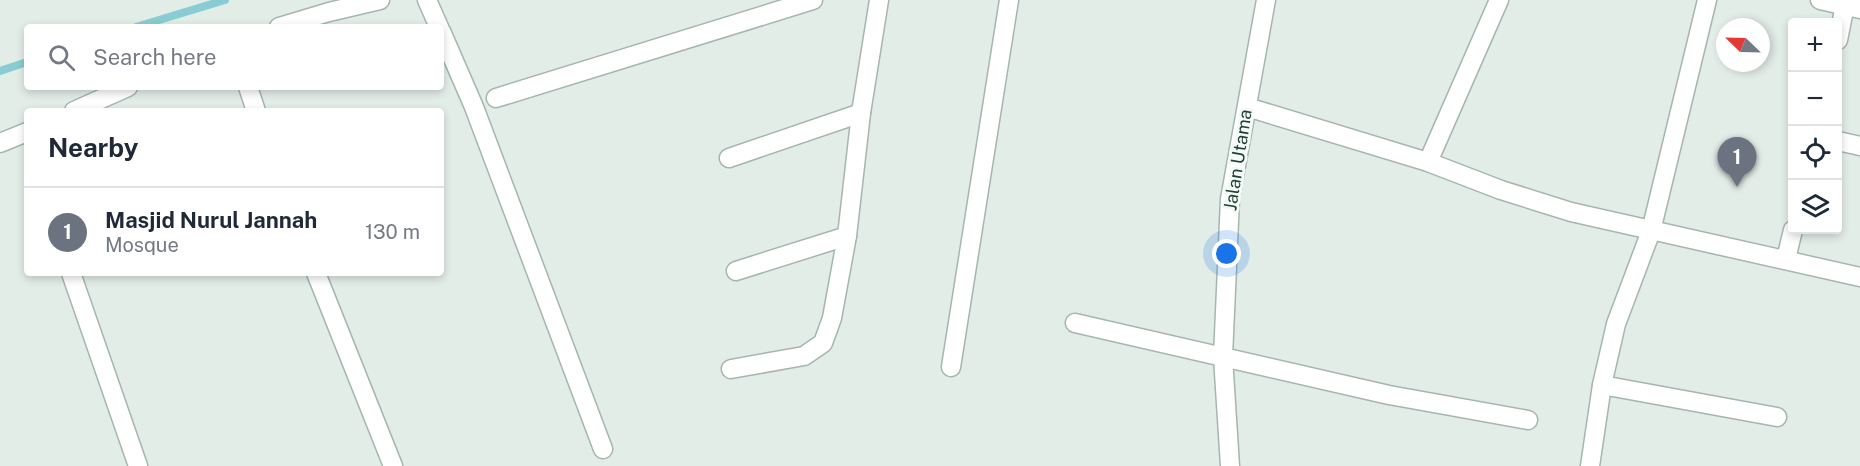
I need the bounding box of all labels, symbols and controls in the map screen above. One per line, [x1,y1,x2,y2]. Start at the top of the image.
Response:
north arrow [1716,18,1770,72]
map controls [1788,18,1842,234]
button: + [1788,18,1842,72]
search box [24,24,444,90]
icon: search [45,41,78,74]
text: Search here [93,44,217,70]
button: − [1788,72,1842,126]
street label: Jalan Utama [1219,108,1256,212]
button: locate [1788,126,1842,180]
text: Nearby [48,132,138,163]
pin: 1 [1718,138,1756,187]
button: layers [1788,180,1842,234]
text: Masjid Nurul Jannah [105,207,317,233]
text: 1 [63,220,72,244]
text: 130 m [365,220,420,244]
text: Mosque [105,233,179,257]
your location [1212,239,1241,268]

